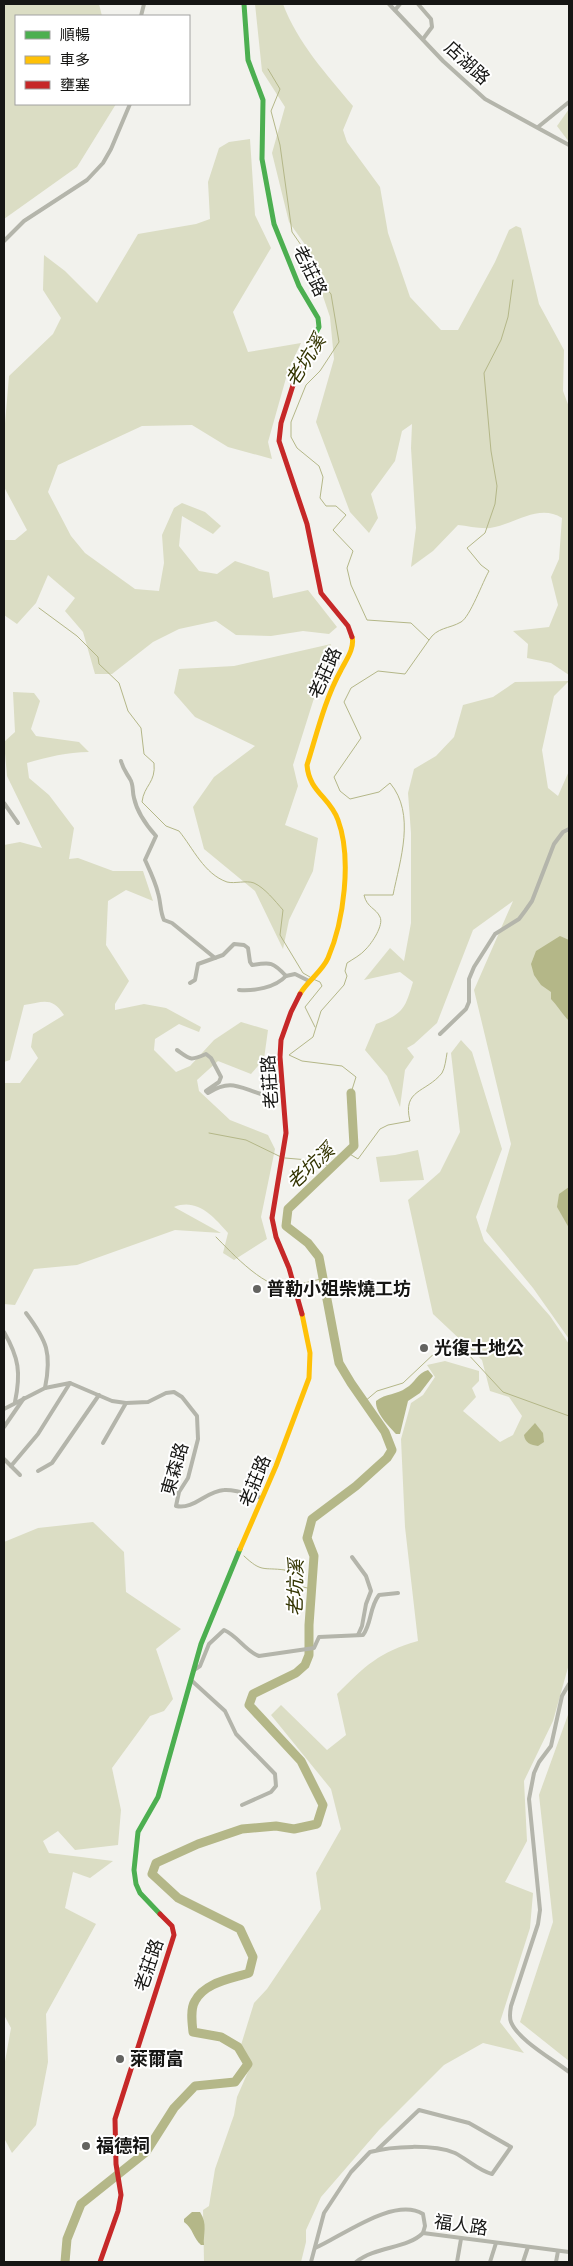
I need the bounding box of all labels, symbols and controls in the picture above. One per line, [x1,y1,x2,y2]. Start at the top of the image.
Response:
legend [15,15,190,105]
text: 順暢 [60,25,90,43]
street label: 店湖路 [440,36,495,89]
text: 車多 [60,50,90,68]
text: 壅塞 [60,75,90,93]
street label: 老莊路 [289,241,333,300]
water label: 老坑溪 [280,327,331,390]
street label: 老莊路 [303,643,345,702]
street label: 老莊路 [256,1054,282,1110]
water label: 老坑溪 [281,1136,341,1193]
place label: 普勒小姐柴燒工坊 [267,1277,411,1299]
marker: 普勒小姐柴燒工坊 [251,1283,263,1295]
place label: 光復土地公 [434,1336,524,1358]
marker: 光復土地公 [418,1342,430,1354]
street label: 東森路 [156,1440,192,1498]
street label: 老莊路 [234,1451,274,1510]
water label: 老坑溪 [283,1556,307,1617]
street label: 老莊路 [129,1936,167,1994]
place label: 萊爾富 [130,2047,184,2069]
marker: 萊爾富 [114,2053,126,2065]
place label: 福德祠 [96,2134,150,2156]
marker: 福德祠 [80,2140,92,2152]
street label: 福人路 [433,2209,489,2239]

